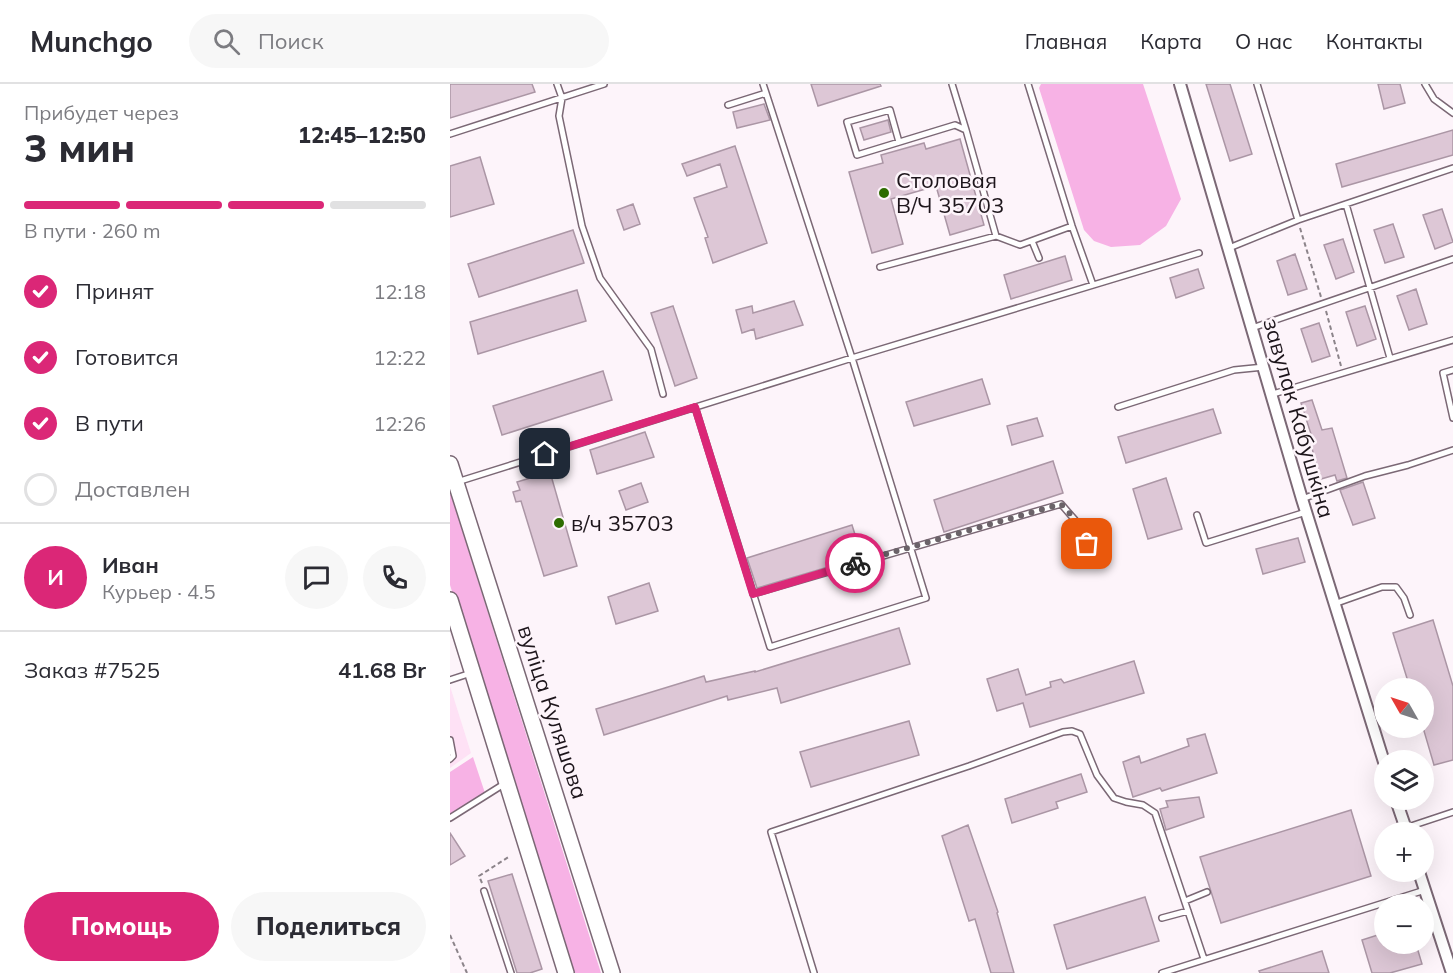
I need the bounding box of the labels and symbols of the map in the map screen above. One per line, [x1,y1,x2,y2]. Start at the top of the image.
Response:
place label: Столовая В/Ч 35703 [896,166,1004,219]
marker: Столовая В/Ч 35703 [877,186,891,200]
street label: завулак Кабушкіна [1257,315,1341,521]
pin [519,428,570,479]
place label: в/ч 35703 [571,509,674,537]
marker: в/ч 35703 [552,516,566,530]
pin [1061,518,1112,569]
courier [825,533,885,593]
street label: вуліца Куляшова [512,622,594,802]
north arrow [1374,678,1434,738]

